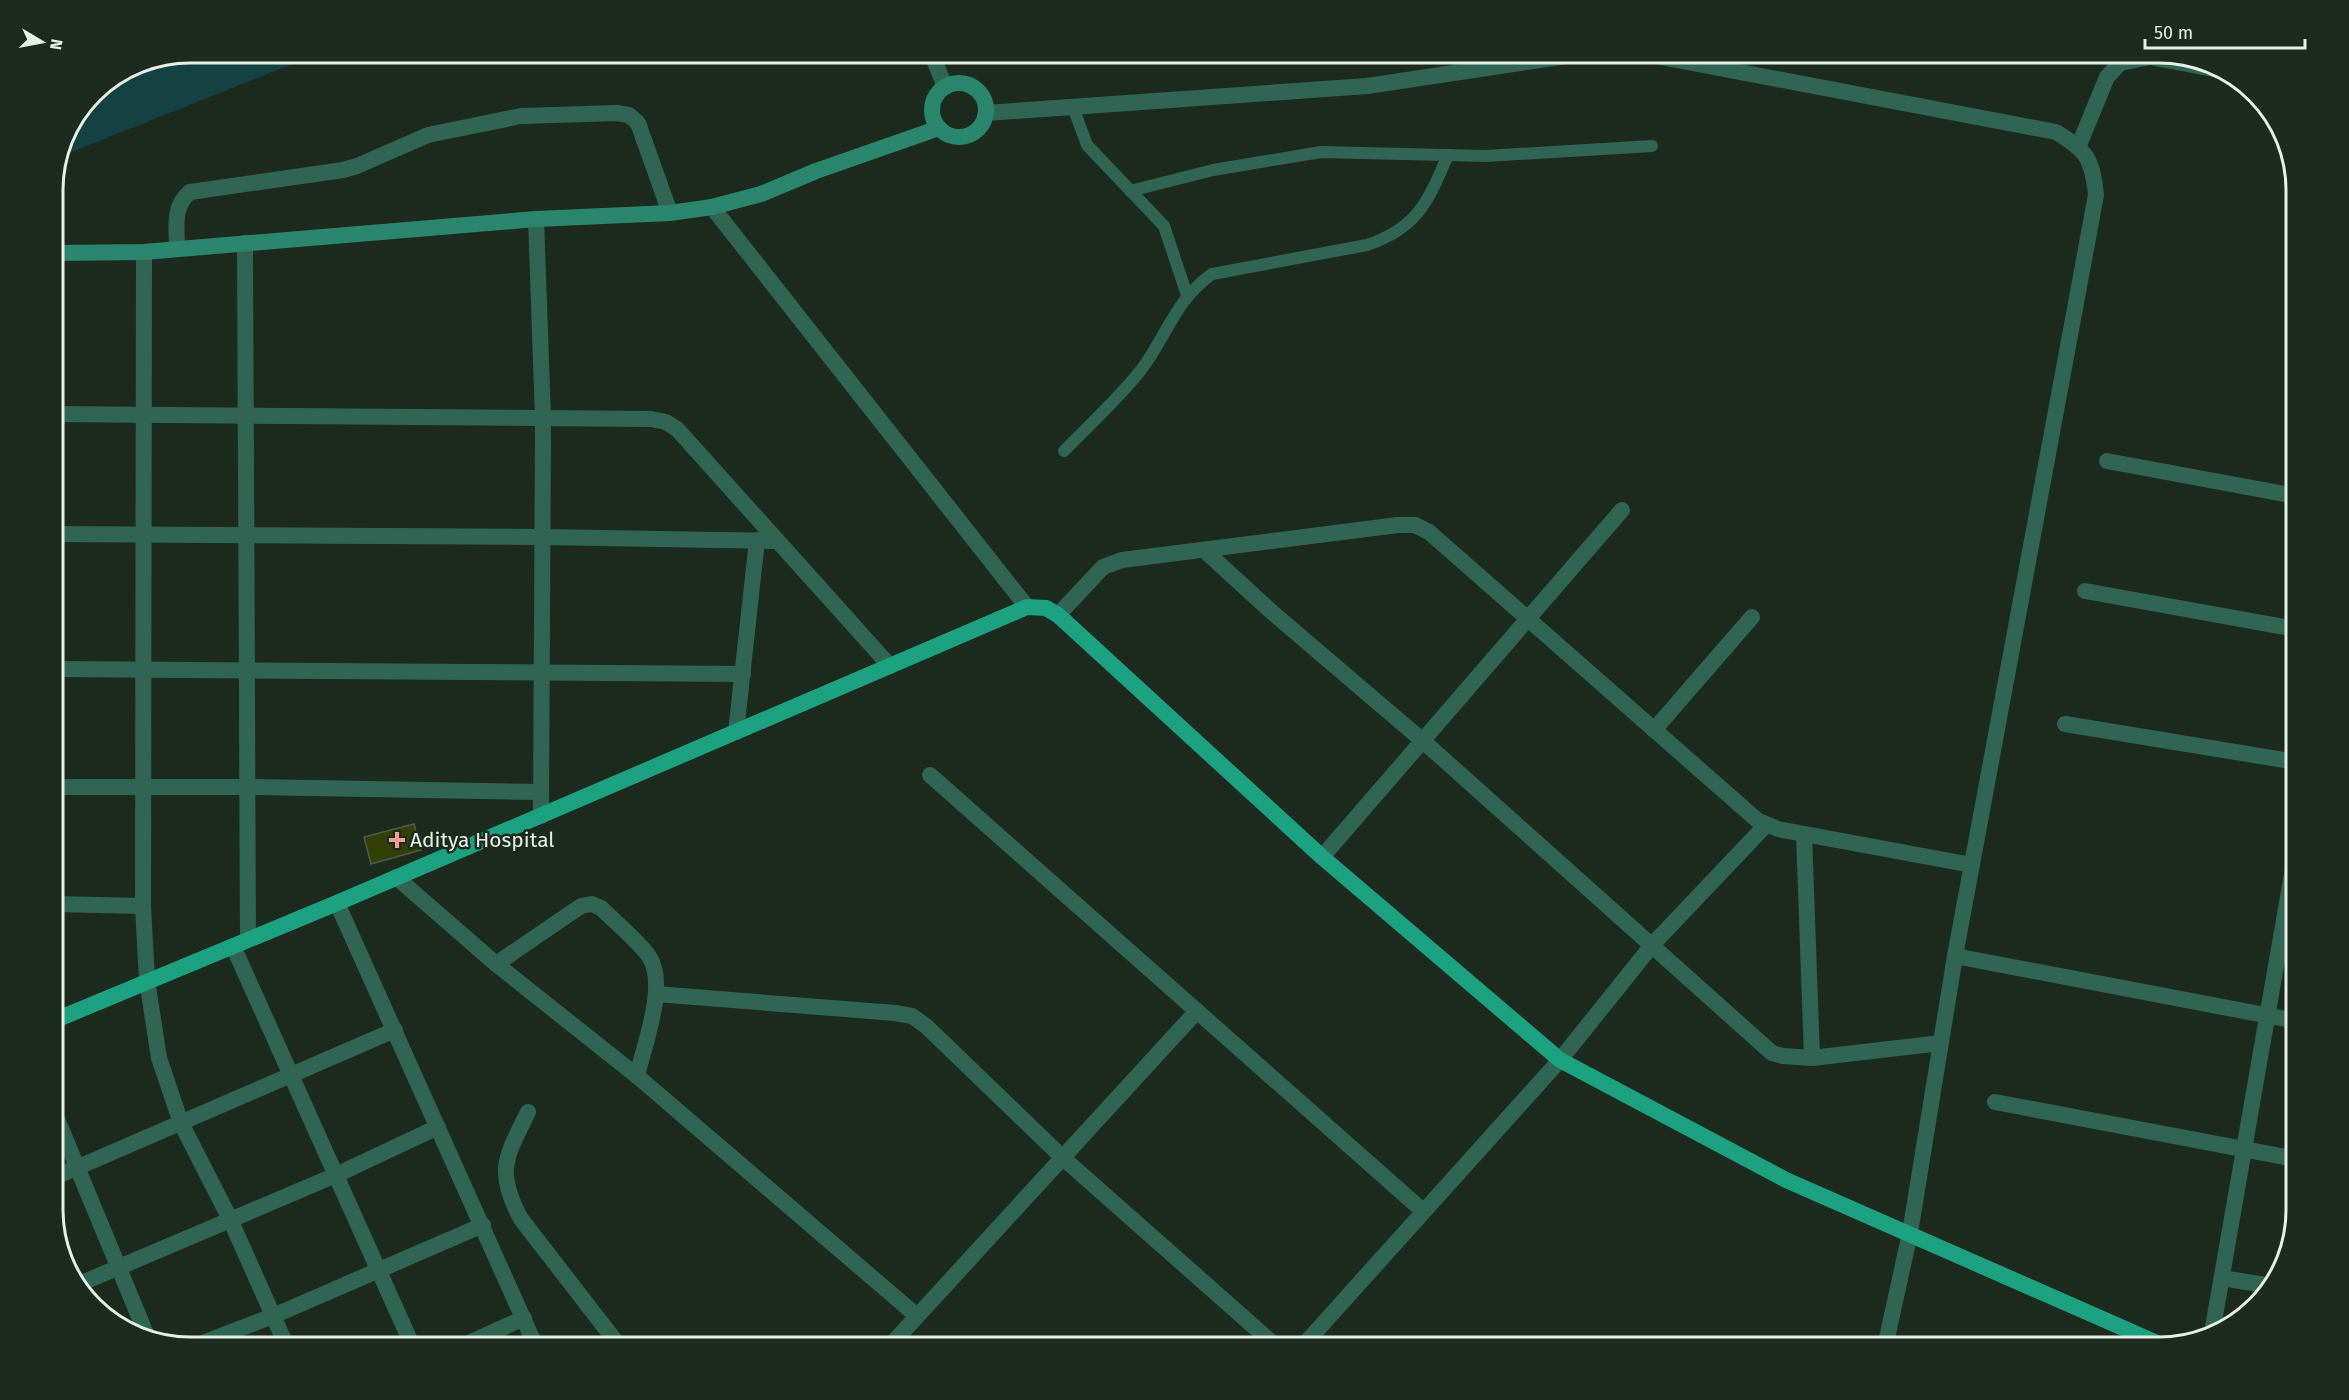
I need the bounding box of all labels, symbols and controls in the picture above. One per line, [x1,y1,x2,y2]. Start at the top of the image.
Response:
north arrow [12,12,72,72]
scale bar [2145,12,2306,50]
text: 50 m [2154,22,2193,44]
text: N [46,38,67,51]
place label: Aditya Hospital [410,827,555,853]
marker: Aditya Hospital [388,831,406,849]

